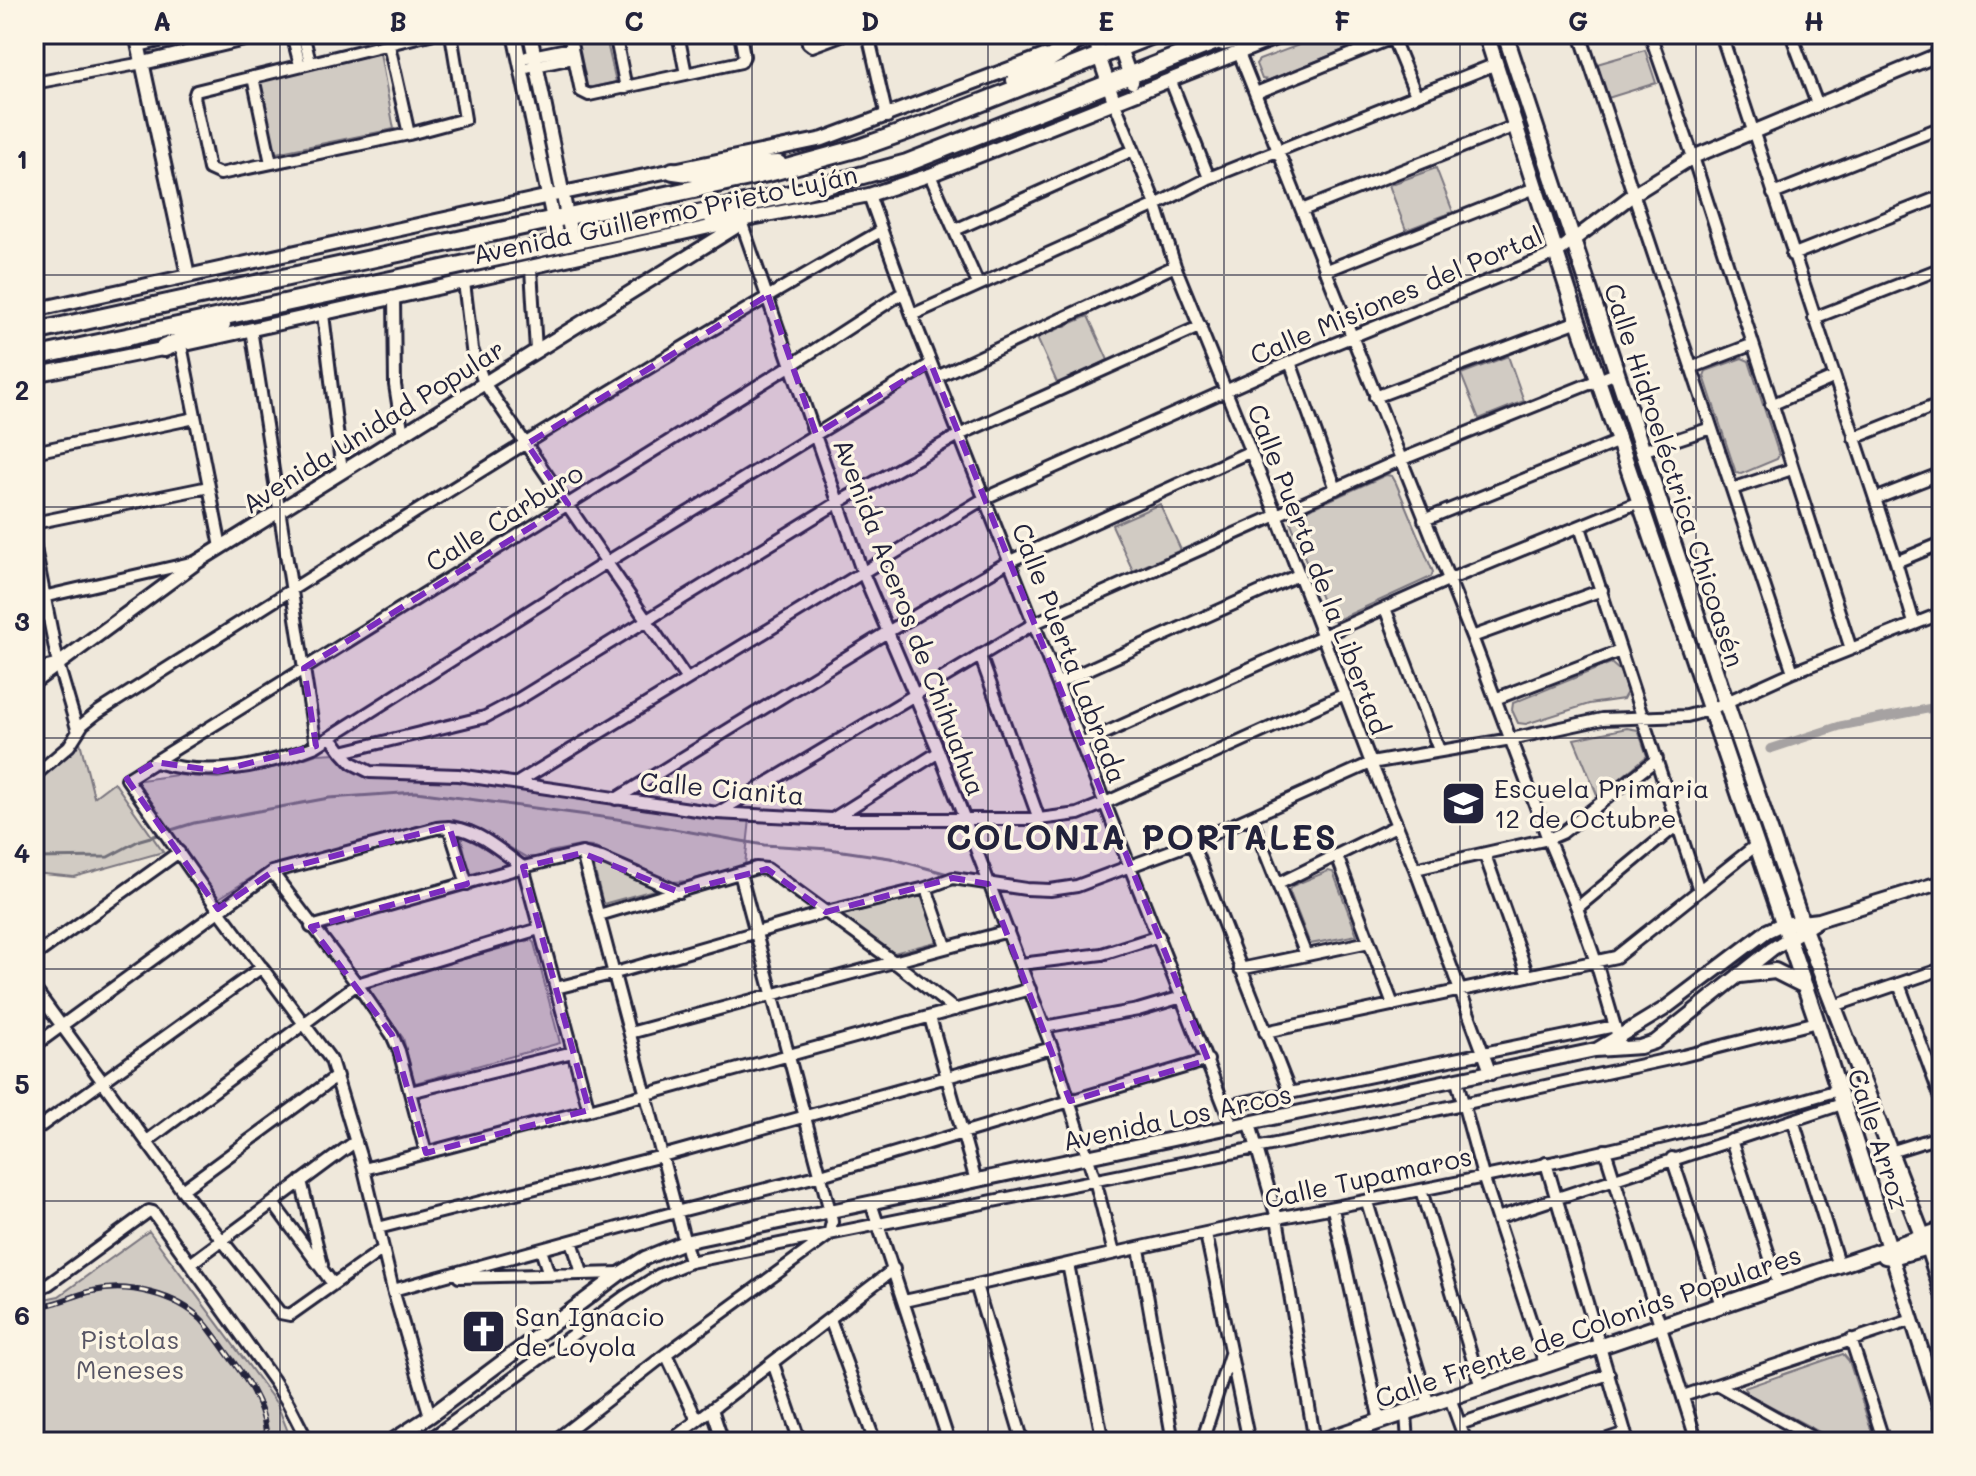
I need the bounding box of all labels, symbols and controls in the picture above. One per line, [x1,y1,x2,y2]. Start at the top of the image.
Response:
text: A [153,4,171,38]
text: B [389,4,407,38]
text: C [624,4,644,38]
text: D [861,4,879,38]
text: E [1098,4,1114,38]
text: F [1334,4,1350,38]
text: G [1568,4,1588,38]
text: H [1804,4,1824,38]
text: 1 [16,142,28,176]
street label: Avenida Guillermo Prieto Luján [470,157,860,271]
street label: Calle Misiones del Portal [1245,218,1547,372]
street label: Calle Hidroeléctrica Chicoasén [1597,279,1753,671]
street label: Avenida Unidad Popular [235,331,511,521]
text: 2 [15,373,29,407]
street label: Calle Puerta de la Libertad [1240,399,1398,739]
street label: Avenida Aceros de Chihuahua [826,434,994,800]
street label: Calle Carburo [419,455,589,579]
street label: Calle Puerta Labrada [1005,518,1135,788]
text: 3 [14,604,30,638]
street label: Calle Cianita [638,764,806,812]
place label: Escuela Primaria 12 de Octubre [1494,771,1709,835]
school or university icon: Escuela Primaria 12 de Octubre [1439,779,1487,827]
district label: COLONIA PORTALES [946,814,1338,859]
text: 4 [14,836,30,870]
street label: Calle Arroz [1840,1064,1918,1214]
text: 5 [14,1067,30,1101]
street label: Avenida Los Arcos [1059,1076,1295,1158]
street label: Calle Tupamaros [1261,1138,1475,1216]
street label: Calle Frente de Colonias Populares [1370,1237,1806,1415]
text: 6 [14,1298,30,1332]
place label: San Ignacio de Loyola [515,1299,664,1363]
church icon: San Ignacio de Loyola [460,1307,508,1355]
park label: Pistolas Meneses [76,1322,184,1386]

